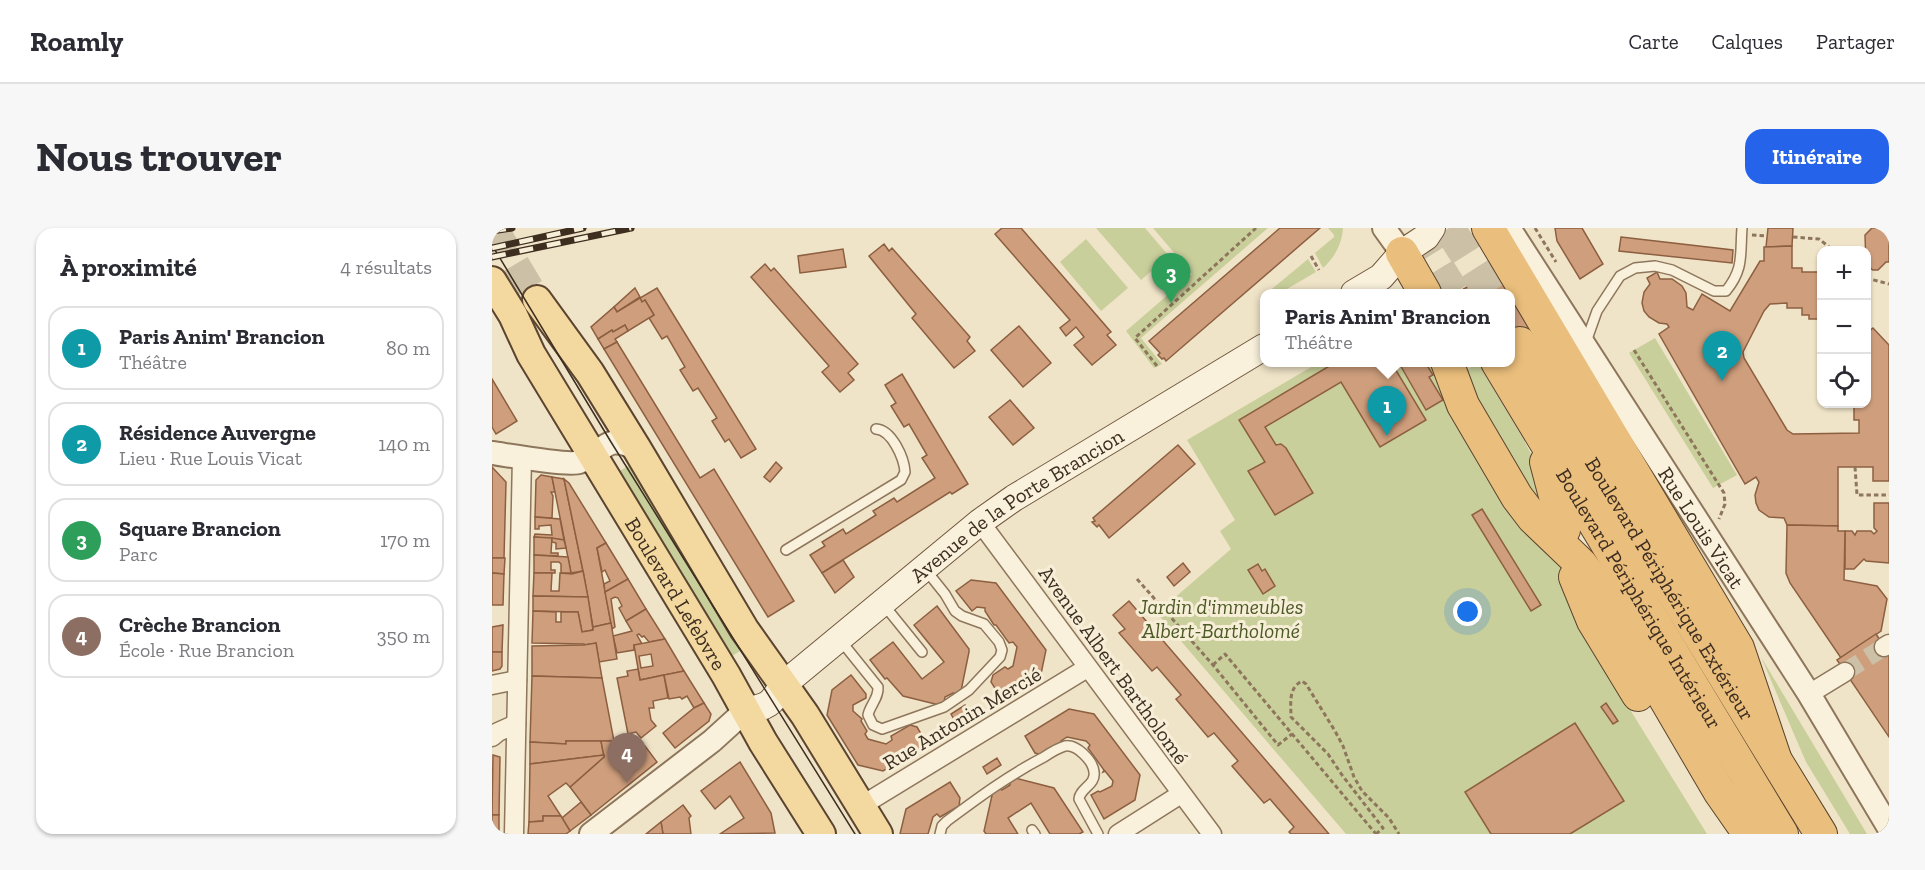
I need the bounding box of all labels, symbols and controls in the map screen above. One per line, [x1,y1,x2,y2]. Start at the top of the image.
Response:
text: Roamly [30,25,123,58]
text: Carte [1628,29,1679,54]
text: Calques [1712,29,1783,54]
text: Partager [1816,29,1895,54]
button: Itinéraire [1745,129,1889,184]
text: Nous trouver [36,131,282,182]
map controls [1817,246,1871,408]
button: + [1817,246,1871,300]
text: À proximité [60,251,197,283]
pin: 3 [1152,254,1190,303]
text: 4 résultats [340,255,432,279]
popup [1260,289,1515,367]
button: − [1817,300,1871,354]
text: Paris Anim' Brancion [1285,303,1490,330]
text: Paris Anim' Brancion [119,323,325,350]
text: Théâtre [1285,330,1353,354]
pin: 2 [1702,332,1742,381]
text: 1 [77,336,86,360]
text: 80 m [386,336,430,360]
text: Théâtre [119,350,187,374]
button: locate [1817,354,1871,408]
pin: 1 [1368,386,1406,436]
text: Résidence Auvergne [119,419,316,446]
street label: Avenue de la Porte Brancion [905,423,1128,587]
text: 2 [76,432,87,456]
text: 140 m [378,432,430,456]
text: Lieu · Rue Louis Vicat [119,446,302,470]
street label: Boulevard Périphérique Extérieur [1580,452,1761,725]
street label: Rue Louis Vicat [1653,462,1750,593]
street label: Boulevard Périphérique Intérieur [1551,463,1728,733]
street label: Boulevard Lefebvre [620,512,732,674]
text: Square Brancion [119,515,281,542]
text: 3 [76,528,87,552]
text: 170 m [380,528,430,552]
text: Parc [119,542,158,566]
street label: Avenue Albert Bartholomé [1034,561,1194,769]
park label: Jardin d'immeubles Albert-Bartholomé [1138,594,1303,643]
your location [1453,597,1482,626]
text: Crèche Brancion [119,611,280,638]
text: 4 [76,624,87,648]
text: 350 m [377,624,430,648]
text: École · Rue Brancion [119,638,294,662]
street label: Rue Antonin Mercié [878,661,1046,775]
pin: 4 [608,734,646,783]

